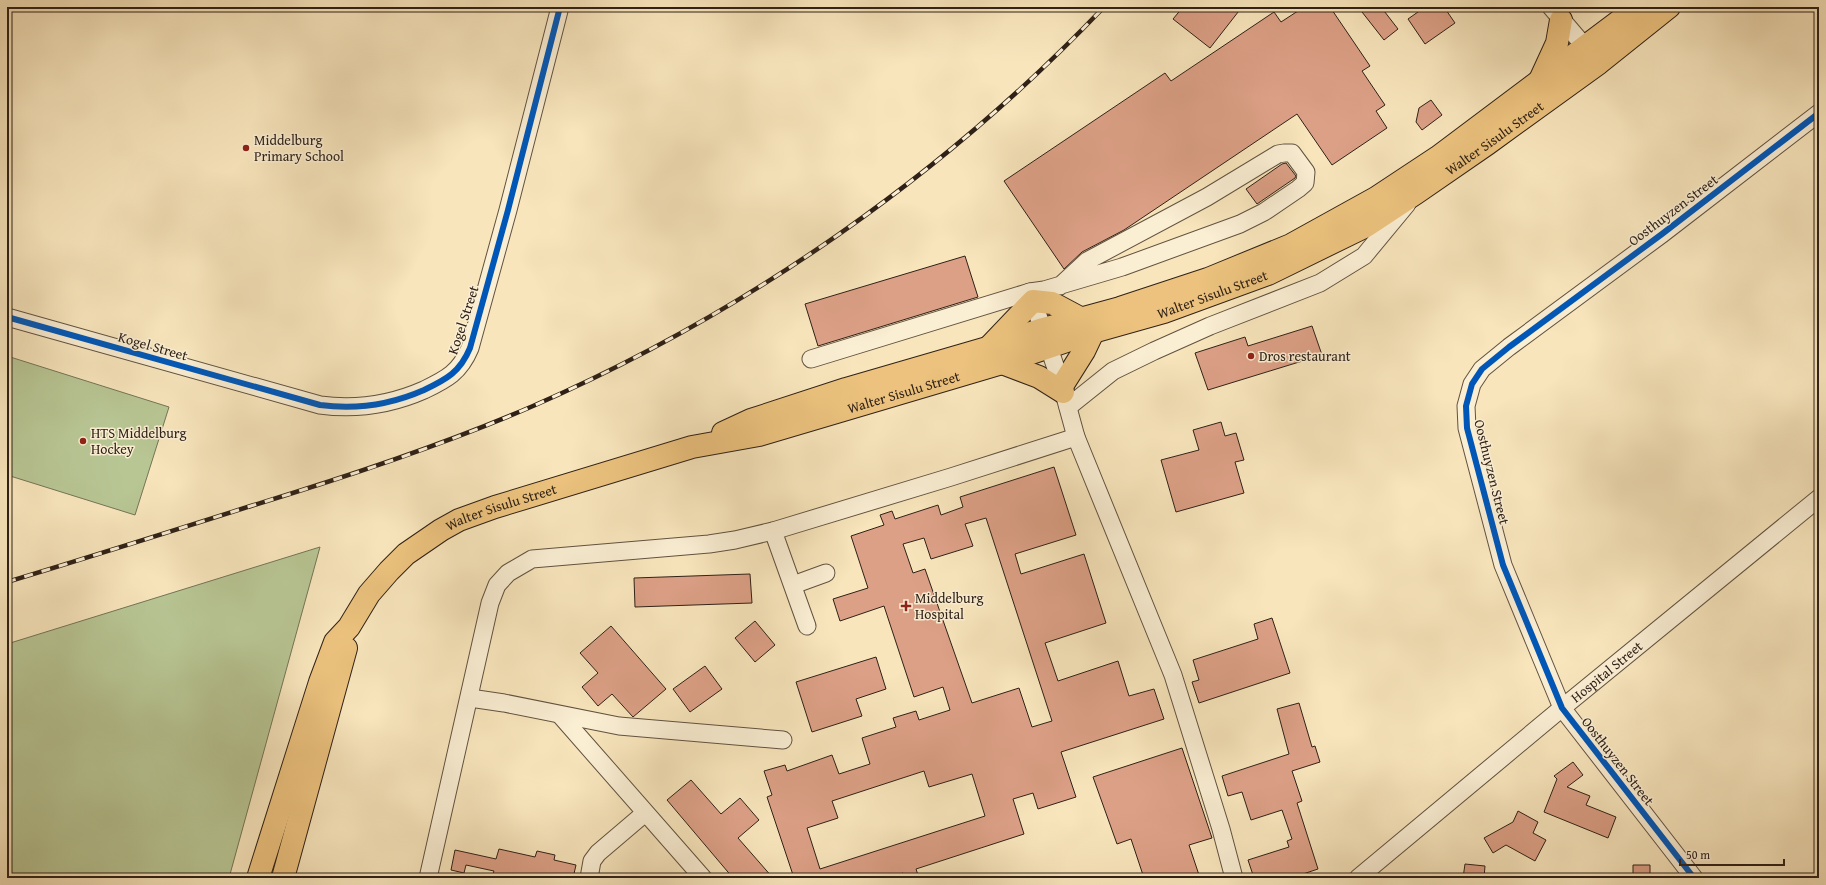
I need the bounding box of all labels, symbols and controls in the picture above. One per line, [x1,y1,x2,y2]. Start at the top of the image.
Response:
street label: Walter Sisulu Street [1441,96,1548,180]
place label: Middelburg Primary School [254,130,344,166]
marker: Middelburg Primary School [241,143,251,153]
street label: Oosthuyzen Street [1624,170,1722,250]
street label: Walter Sisulu Street [1155,265,1270,323]
street label: Kogel Street [442,283,484,357]
street label: Kogel Street [116,327,190,365]
place label: Dros restaurant [1259,346,1351,366]
marker: Dros restaurant [1246,351,1256,361]
street label: Walter Sisulu Street [845,366,962,418]
street label: Oosthuyzen Street [1469,417,1515,527]
place label: HTS Middelburg Hockey [91,423,186,459]
marker: HTS Middelburg Hockey [78,436,88,446]
street label: Walter Sisulu Street [442,479,559,536]
place label: Middelburg Hospital [915,588,983,624]
marker: Middelburg Hospital [900,600,912,612]
street label: Hospital Street [1566,636,1647,707]
street label: Oosthuyzen Street [1577,712,1659,810]
scale bar [1680,841,1784,867]
text: 50 m [1686,846,1710,863]

